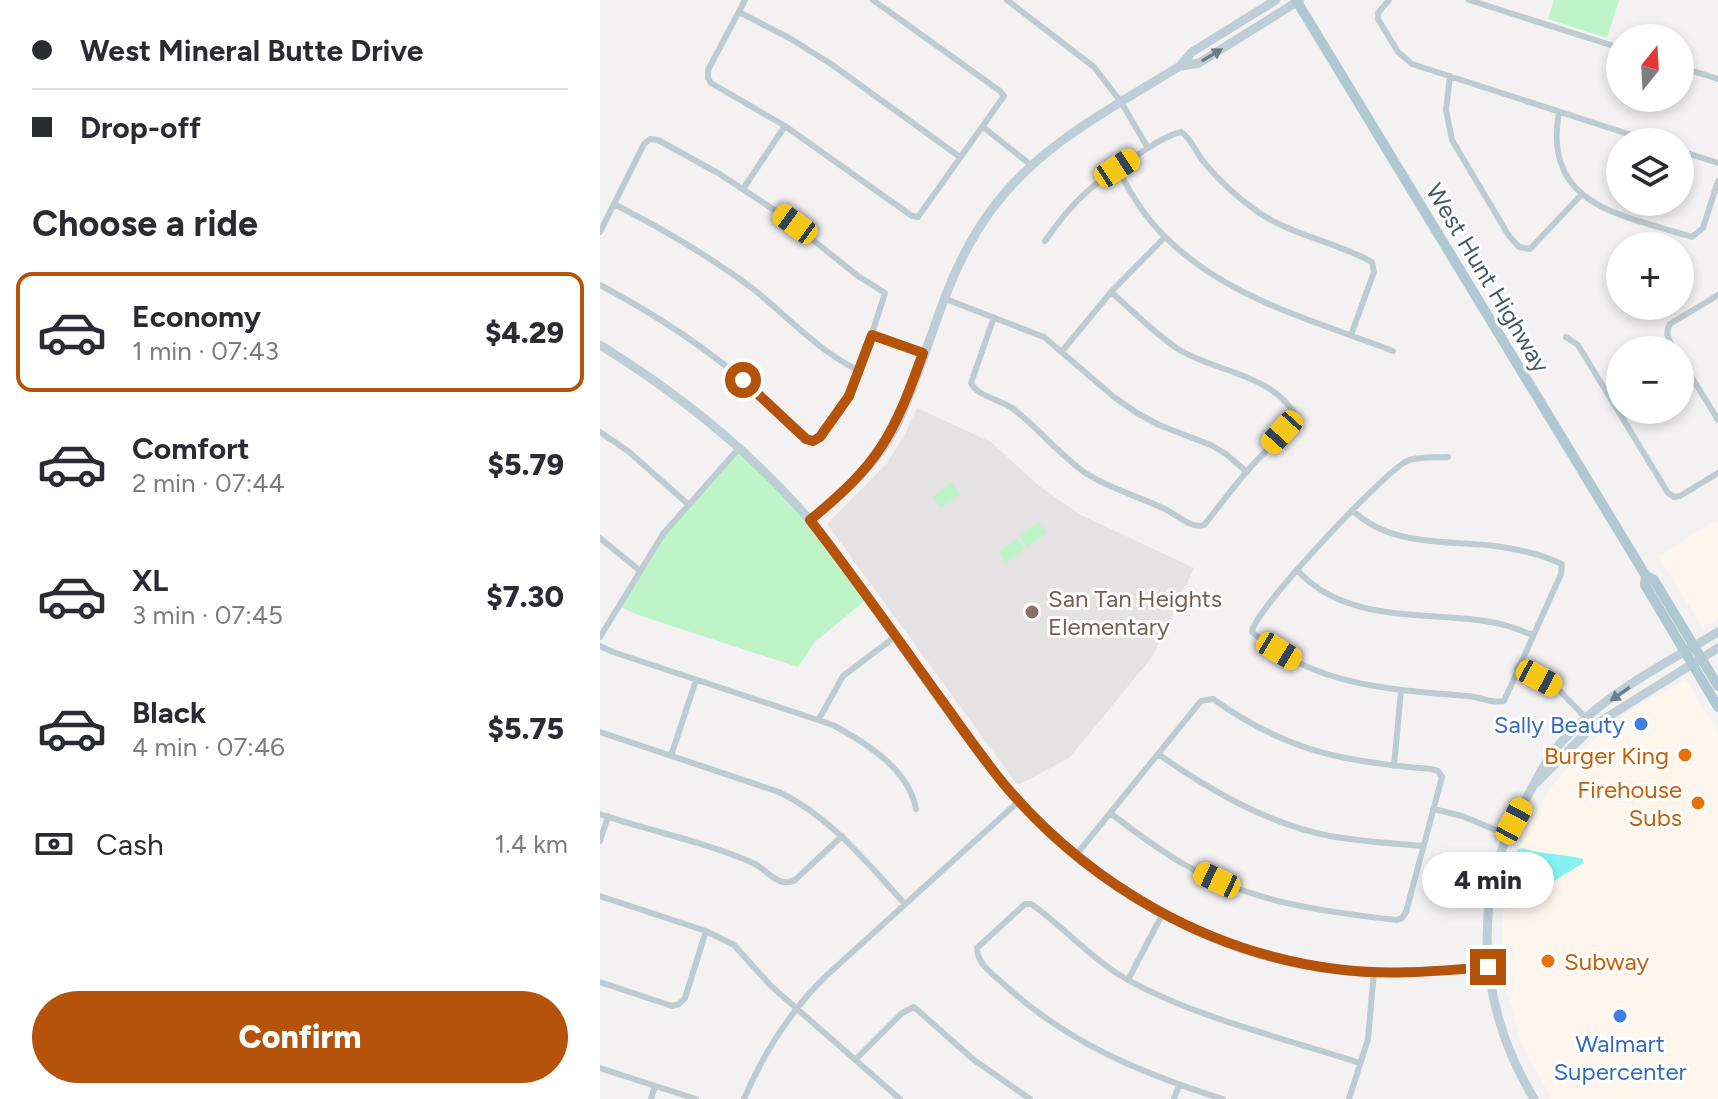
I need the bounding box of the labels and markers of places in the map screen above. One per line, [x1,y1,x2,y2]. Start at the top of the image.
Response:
place label: San Tan Heights Elementary [1048,584,1222,641]
marker: San Tan Heights Elementary [1023,603,1041,621]
place label: Sally Beauty [1494,710,1625,739]
marker: Sally Beauty [1632,715,1650,733]
place label: Burger King [1544,741,1669,770]
marker: Burger King [1676,746,1694,764]
place label: Firehouse Subs [1577,775,1682,832]
marker: Firehouse Subs [1689,794,1707,812]
place label: Subway [1564,947,1649,976]
marker: Subway [1539,952,1557,970]
marker: Walmart Supercenter [1611,1007,1629,1025]
place label: Walmart Supercenter [1553,1029,1687,1086]

